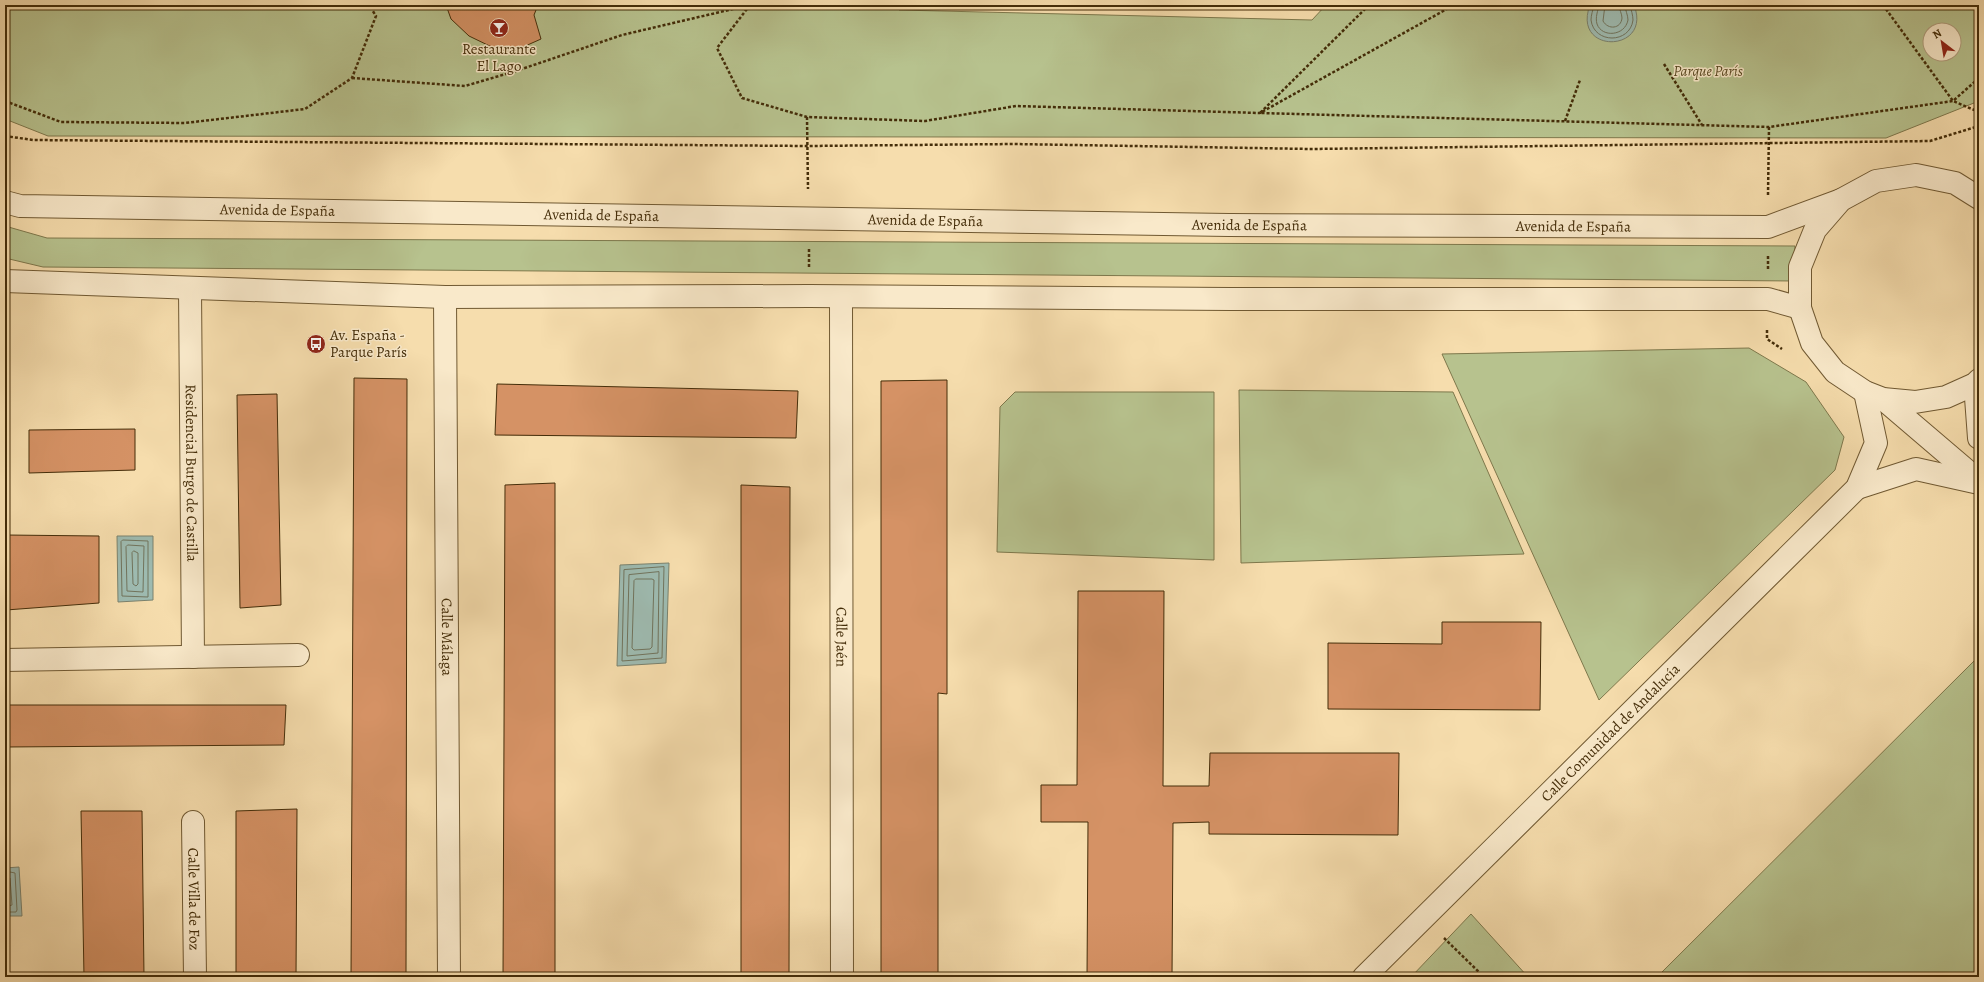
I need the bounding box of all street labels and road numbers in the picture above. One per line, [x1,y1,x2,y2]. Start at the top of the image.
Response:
street label: Avenida de España [219,199,335,221]
street label: Avenida de España [543,204,659,226]
street label: Avenida de España [867,209,983,231]
street label: Avenida de España [1191,214,1307,235]
street label: Avenida de España [1515,216,1631,236]
street label: Residencial Burgo de Castilla [181,384,202,562]
street label: Calle Málaga [437,598,457,676]
street label: Calle Jaén [831,607,852,667]
street label: Calle Comunidad de Andalucía [1537,659,1684,806]
street label: Calle Villa de Foz [183,847,205,951]

